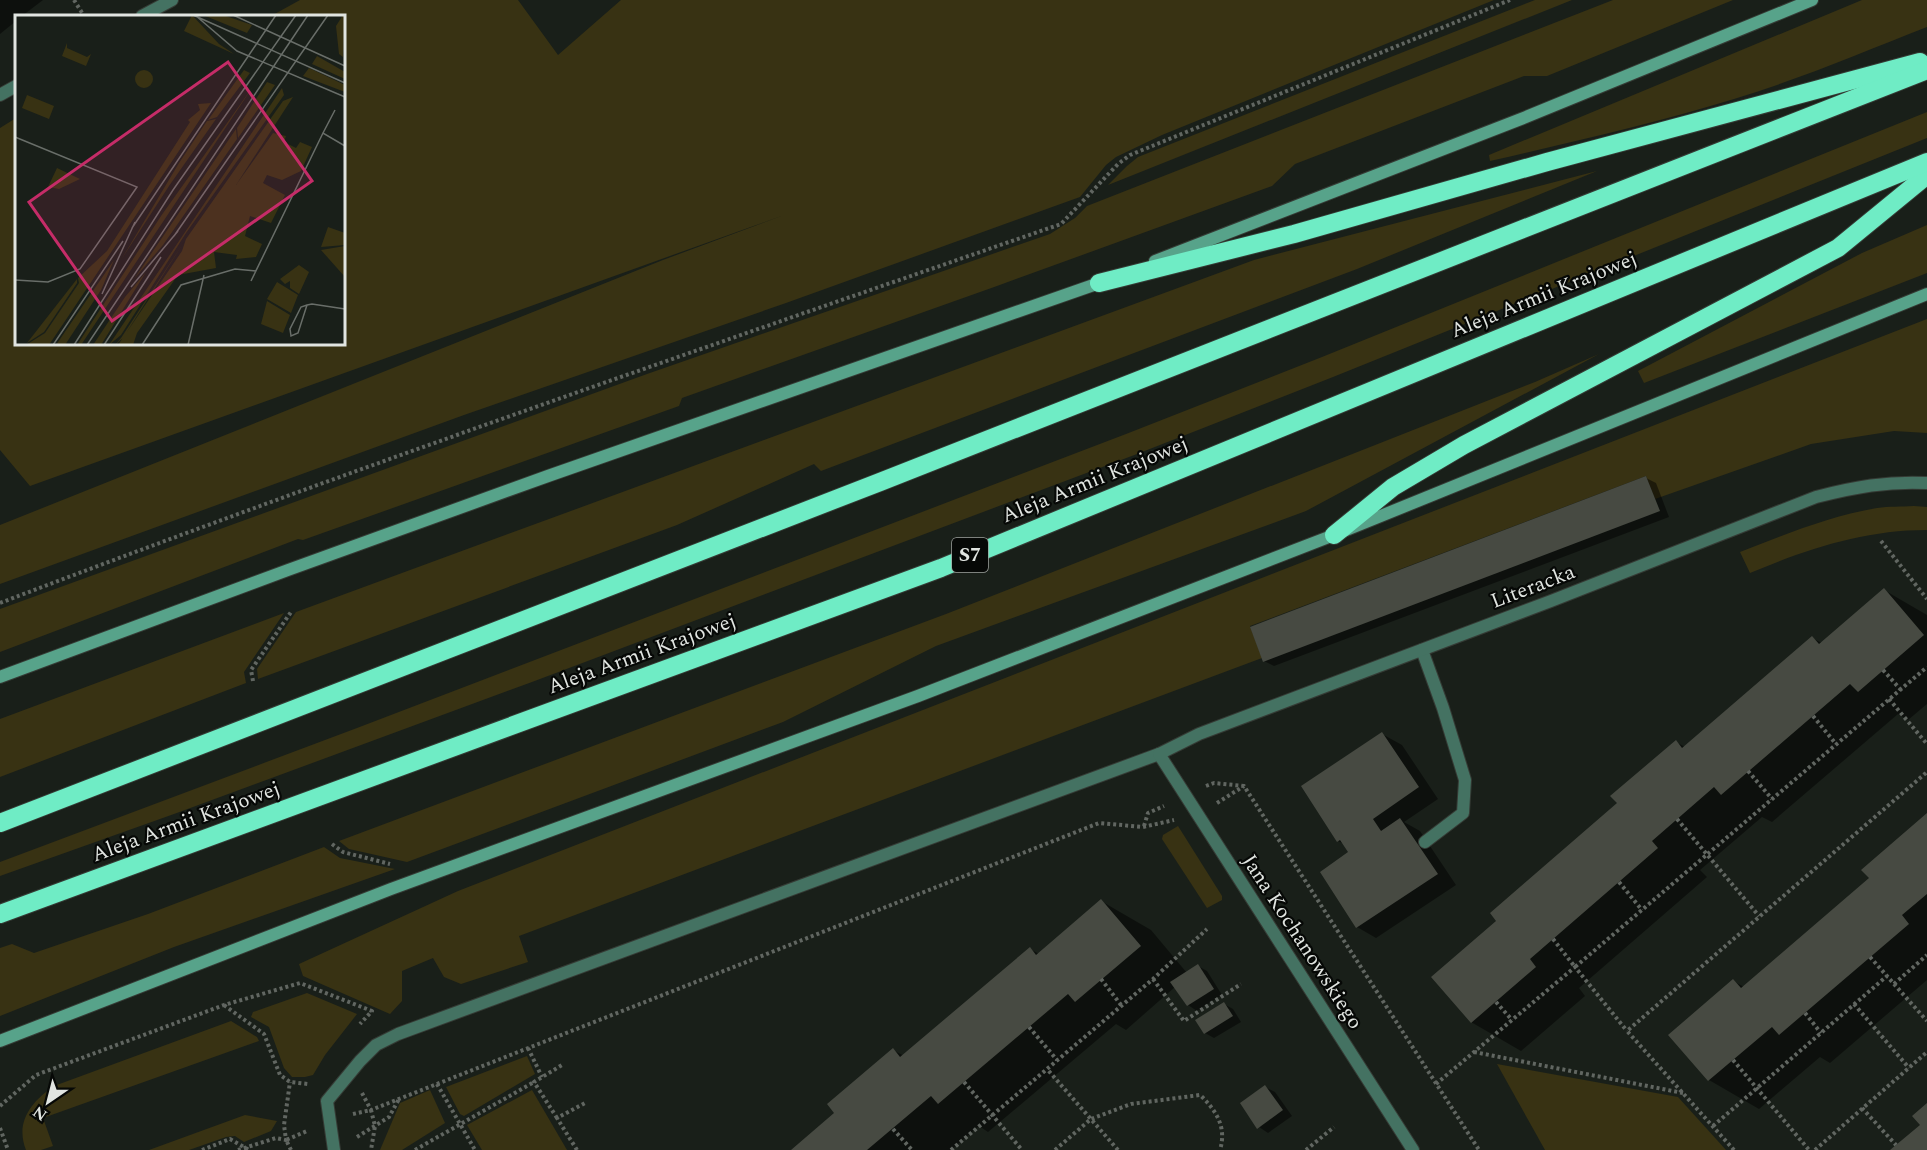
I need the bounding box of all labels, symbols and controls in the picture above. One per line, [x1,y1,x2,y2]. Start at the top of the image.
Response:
inset map [15,15,345,345]
street label: Aleja Armii Krajowej [1446,243,1642,347]
street label: Aleja Armii Krajowej [997,428,1193,532]
road number: S7 [952,538,988,572]
street label: Literacka [1486,556,1580,618]
street label: Aleja Armii Krajowej [543,605,741,703]
street label: Aleja Armii Krajowej [87,773,285,871]
street label: Jana Kochanowskiego [1233,848,1371,1036]
north arrow [18,1072,78,1132]
text: N [28,1100,52,1127]

